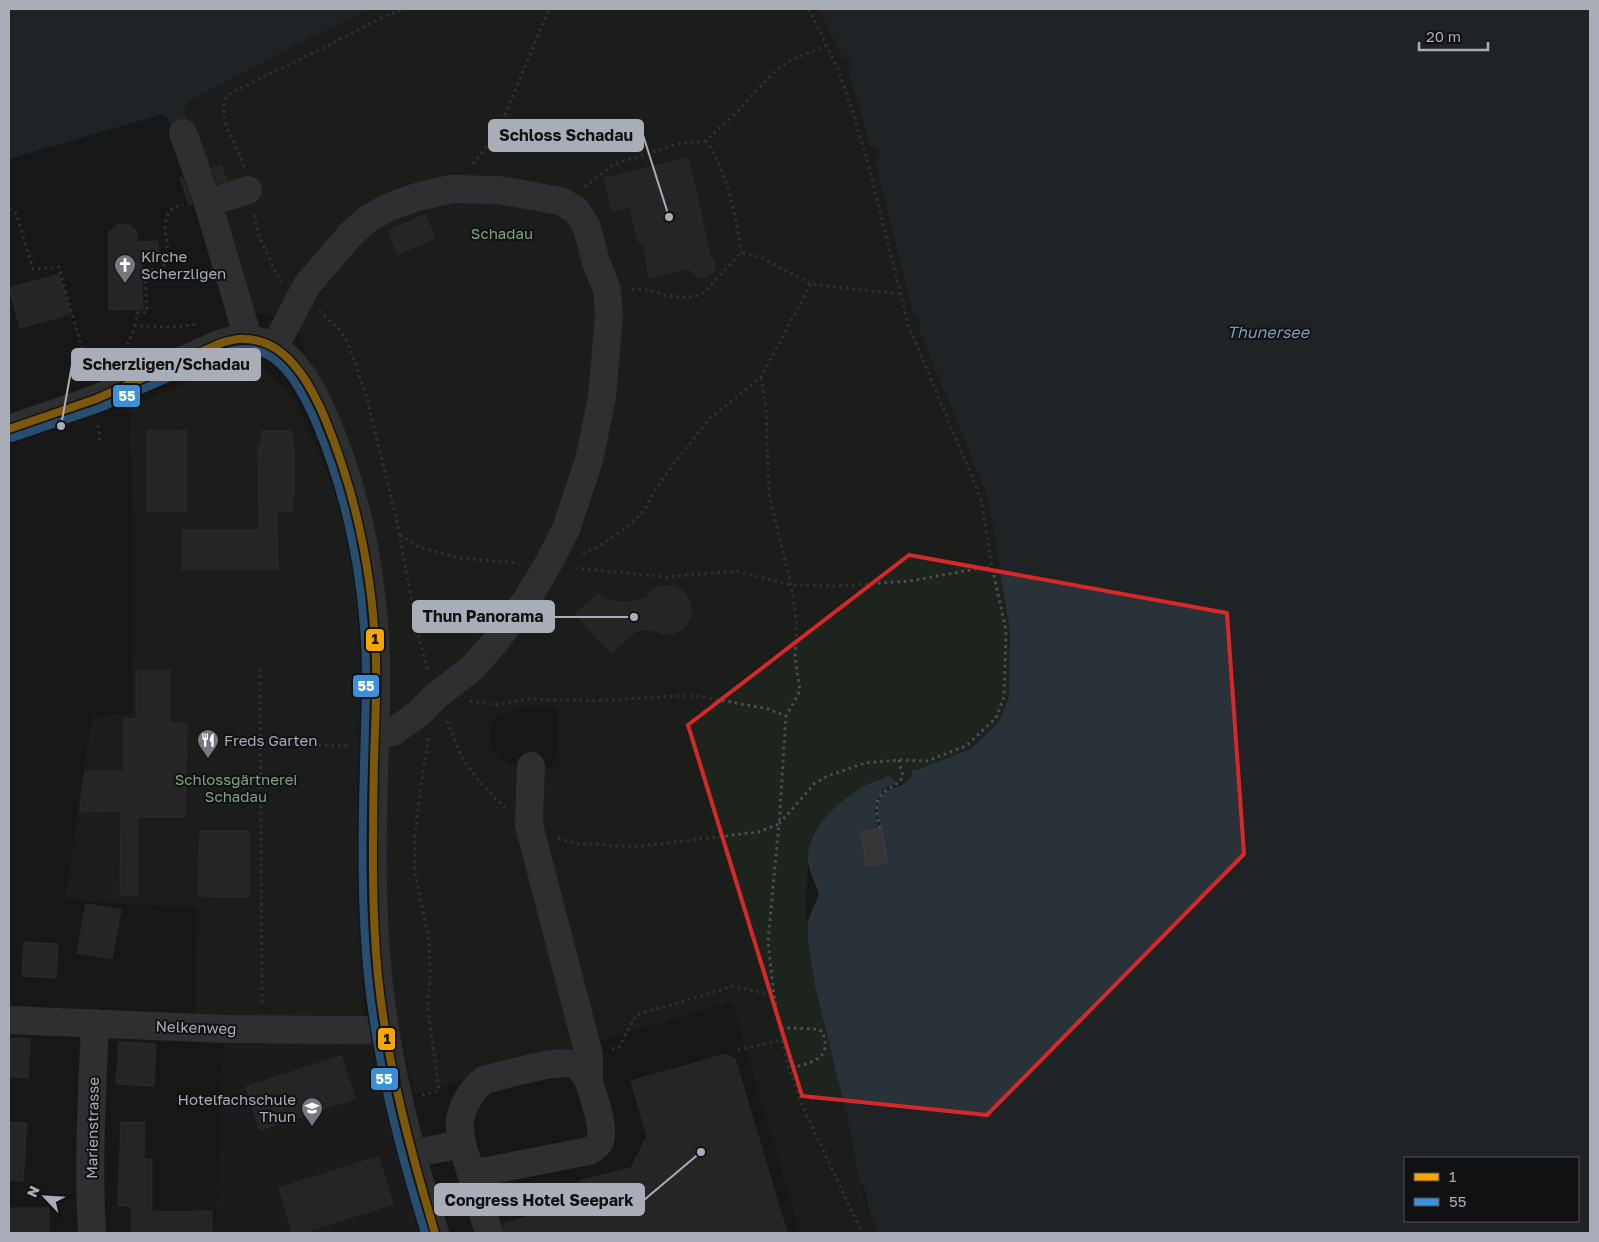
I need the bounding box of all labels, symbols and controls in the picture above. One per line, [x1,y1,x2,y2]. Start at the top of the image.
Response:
scale bar [1419,20,1488,52]
text: 20 m [1426,27,1461,45]
callout: Schloss Schadau [489,120,643,151]
text: Schloss Schadau [499,125,633,145]
park label: Schadau [471,224,533,242]
place label: Kirche Scherzligen [141,247,226,282]
church icon: Kirche Scherzligen [113,253,137,284]
water label: Thunersee [1227,322,1311,342]
callout: Scherzligen/Schadau [72,349,260,380]
text: Scherzligen/Schadau [82,354,250,374]
line badge: 55 [112,384,141,408]
text: 55 [118,387,136,404]
callout: Thun Panorama [413,601,554,632]
text: Thun Panorama [423,606,543,626]
line badge: 1 [365,628,385,652]
text: 1 [371,630,379,647]
line badge: 55 [352,674,380,698]
text: 55 [357,677,375,694]
restaurant icon: Freds Garten [196,728,220,759]
place label: Freds Garten [224,731,317,749]
park label: Schlossgärtnerei Schadau [175,770,297,805]
street label: Nelkenweg [155,1017,237,1037]
line badge: 1 [377,1027,396,1051]
text: 1 [383,1030,391,1047]
line badge: 55 [370,1067,399,1091]
text: 55 [375,1070,393,1087]
street label: Marienstrasse [82,1077,102,1179]
place label: Hotelfachschule Thun [178,1090,296,1125]
school or university icon: Hotelfachschule Thun [300,1096,324,1127]
legend [1404,1157,1579,1222]
text: 1 [1449,1167,1456,1185]
north arrow [20,1172,70,1222]
text: N [23,1183,43,1200]
callout: Congress Hotel Seepark [435,1184,644,1215]
text: Congress Hotel Seepark [445,1190,634,1210]
text: 55 [1449,1192,1466,1210]

